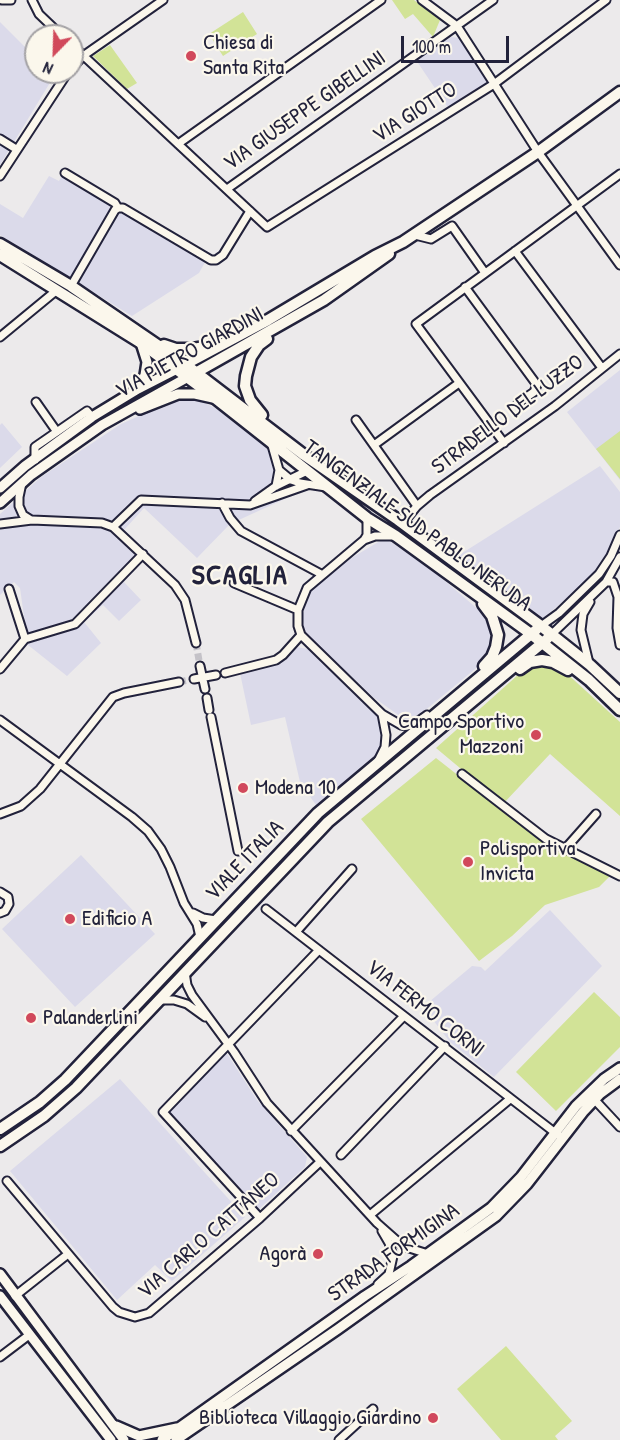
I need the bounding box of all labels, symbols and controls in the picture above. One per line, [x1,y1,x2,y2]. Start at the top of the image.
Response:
north arrow [24,24,84,84]
scale bar [404,24,512,62]
place label: Chiesa di Santa Rita [203,30,284,82]
text: 100 m [412,34,451,59]
street label: VIA GIUSEPPE GIBELLINI [219,45,391,177]
marker: Chiesa di Santa Rita [184,49,198,63]
text: N [40,57,56,81]
street label: VIA GIOTTO [368,77,462,149]
street label: VIA PIETRO GIARDINI [111,301,269,405]
street label: STRADELLO DEL LUZZO [427,349,589,481]
street label: TANGENZIALE SUD PABLO NERUDA [298,434,536,618]
district label: SCAGLIA [192,560,288,594]
place label: Campo Sportivo Mazzoni [398,709,524,760]
marker: Campo Sportivo Mazzoni [529,728,543,742]
place label: Modena 10 [255,775,336,801]
marker: Modena 10 [236,781,250,795]
street label: VIALE ITALIA [200,815,290,907]
place label: Polisportiva Invicta [480,836,575,888]
marker: Polisportiva Invicta [461,855,475,869]
place label: Edificio A [82,906,152,932]
marker: Edificio A [63,912,77,926]
street label: VIA FERMO CORNI [361,955,489,1063]
place label: Palanderlini [43,1005,138,1031]
marker: Palanderlini [24,1011,38,1025]
street label: VIA CARLO CATTANEO [133,1167,285,1305]
street label: STRADA FORMIGINA [323,1198,465,1308]
place label: Agorà [260,1241,306,1267]
marker: Agorà [311,1247,325,1261]
place label: Biblioteca Villaggio Giardino [199,1405,421,1431]
marker: Biblioteca Villaggio Giardino [426,1411,440,1425]

